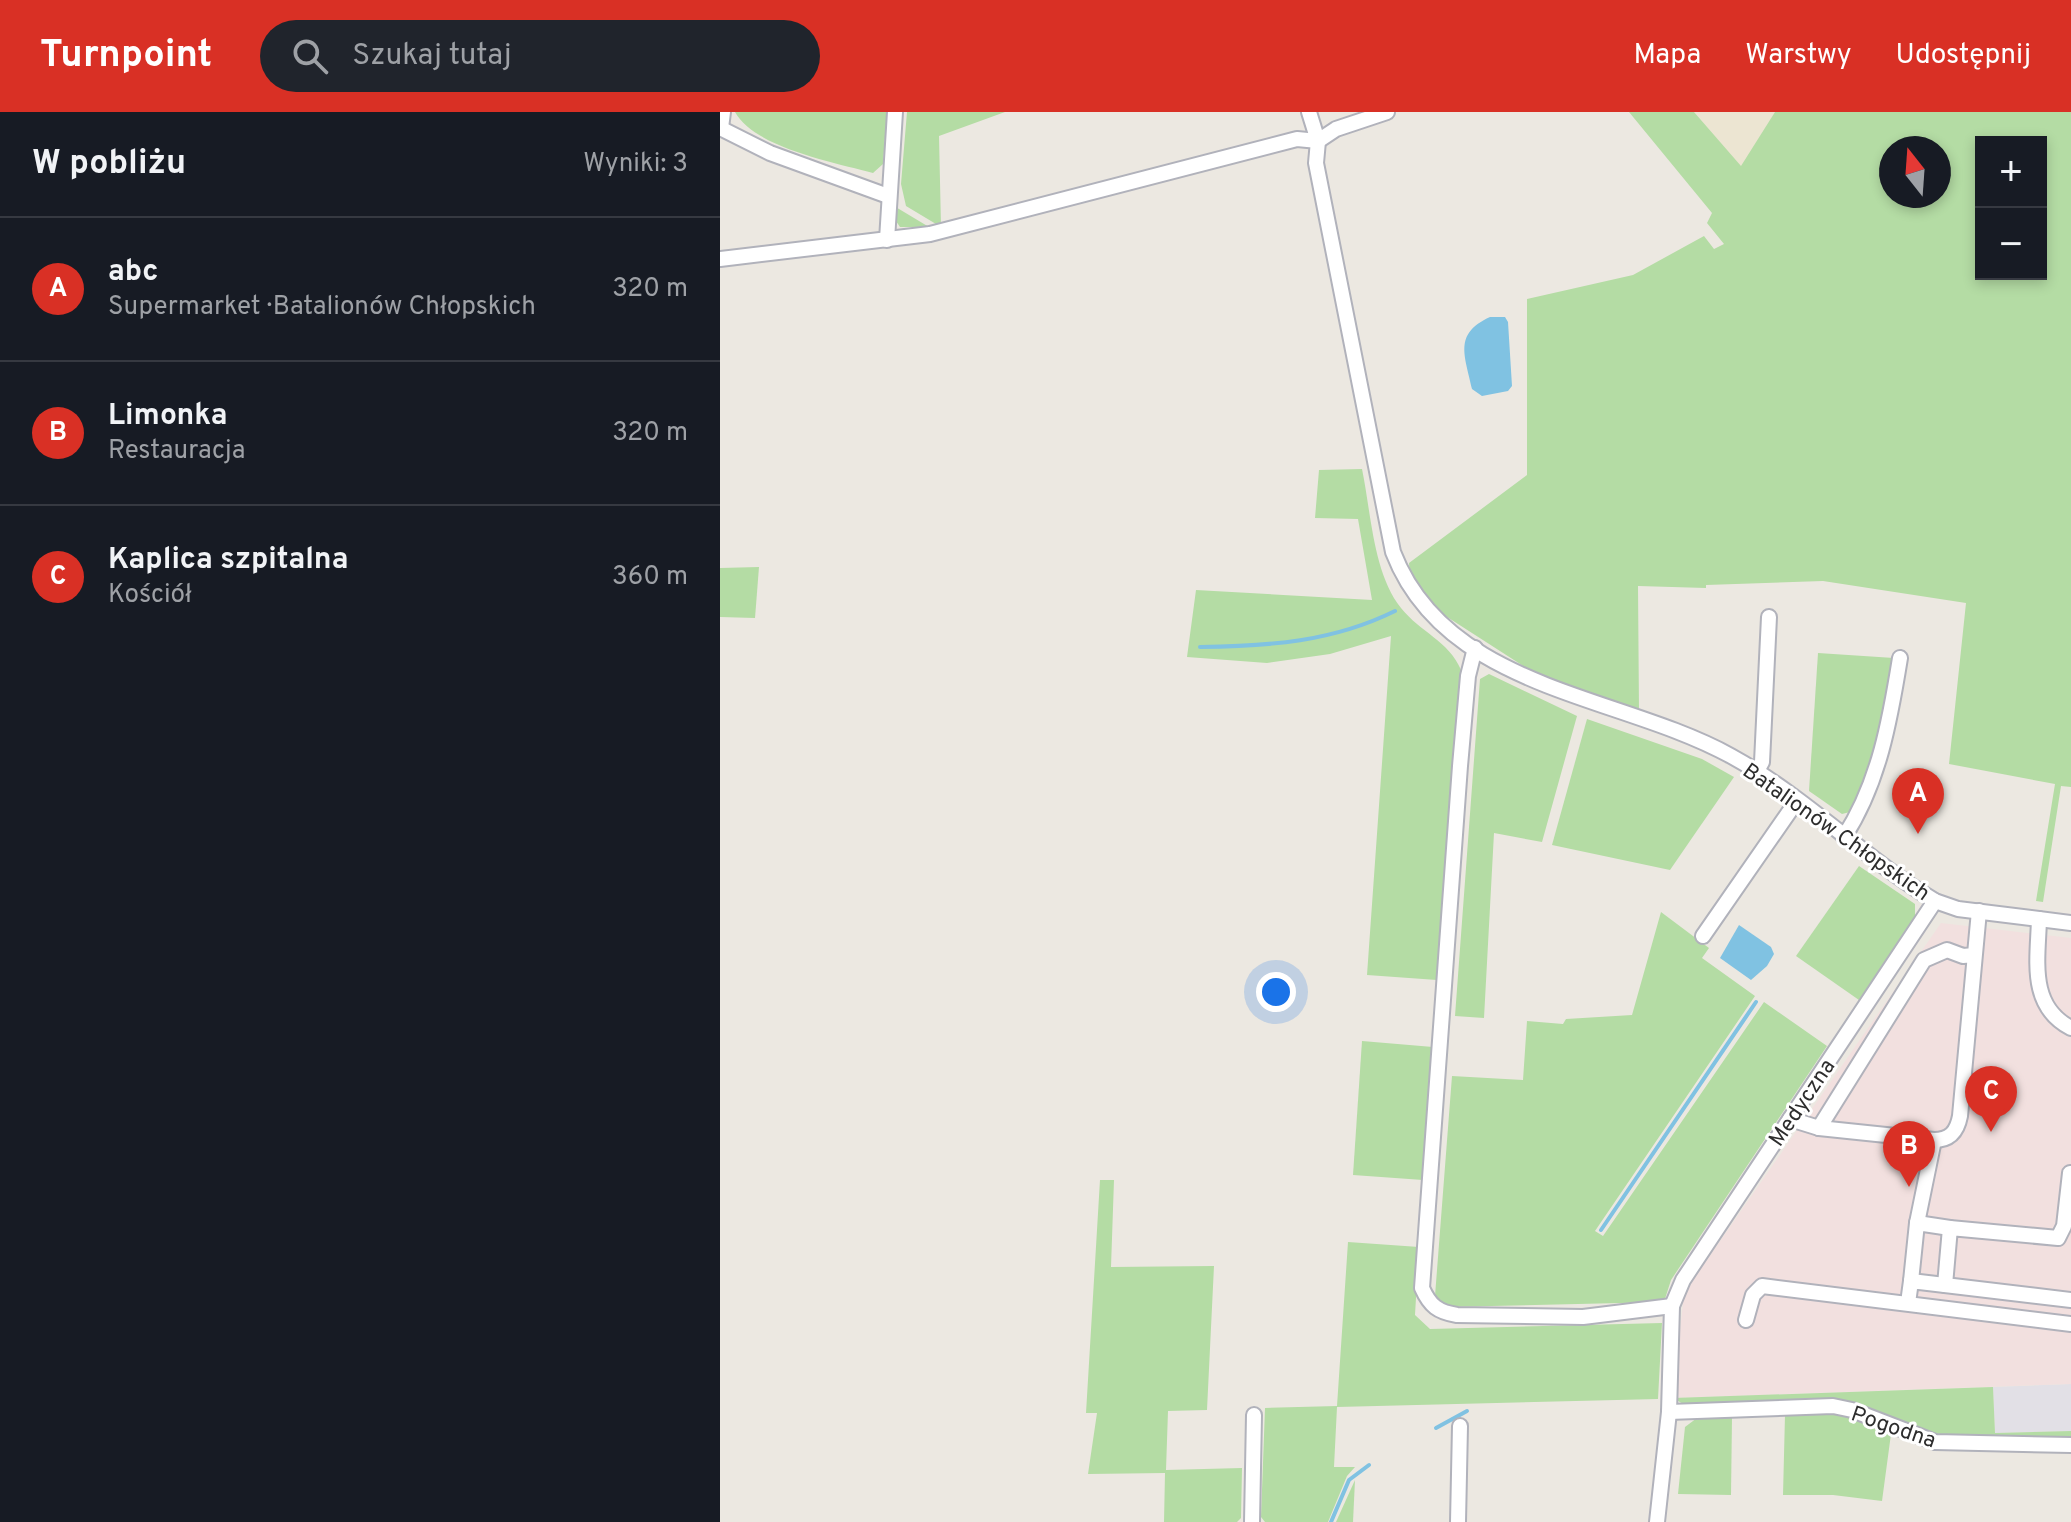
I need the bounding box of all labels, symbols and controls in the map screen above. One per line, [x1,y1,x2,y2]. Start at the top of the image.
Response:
search box [260,20,820,92]
text: Turnpoint [40,32,212,81]
icon: search [288,34,332,78]
text: Szukaj tutaj [352,38,512,75]
text: Mapa [1634,38,1701,74]
text: Warstwy [1745,38,1852,74]
text: Udostępnij [1896,38,2031,74]
north arrow [1879,136,1951,208]
map controls [1975,136,2047,280]
button: + [1975,136,2047,208]
text: W pobliżu [32,143,186,186]
text: Wyniki: 3 [583,148,688,181]
button: − [1975,208,2047,280]
text: abc [108,254,158,291]
text: A [49,273,67,306]
text: 320 m [612,273,688,306]
text: Supermarket · Batalionów Chłopskich [108,291,536,324]
text: Limonka [108,398,227,435]
text: B [49,417,67,450]
text: 320 m [612,417,688,450]
text: Restauracja [108,435,245,468]
text: Kaplica szpitalna [108,542,348,579]
text: C [50,561,66,594]
text: 360 m [612,561,688,594]
text: Kościół [108,579,192,612]
street label: Batalionów Chłopskich [1737,758,1935,908]
pin: A [1892,768,1944,834]
your location [1256,972,1296,1012]
street label: Medyczna [1764,1054,1842,1152]
pin: C [1965,1066,2017,1132]
pin: B [1883,1121,1935,1187]
street label: Pogodna [1847,1401,1939,1455]

